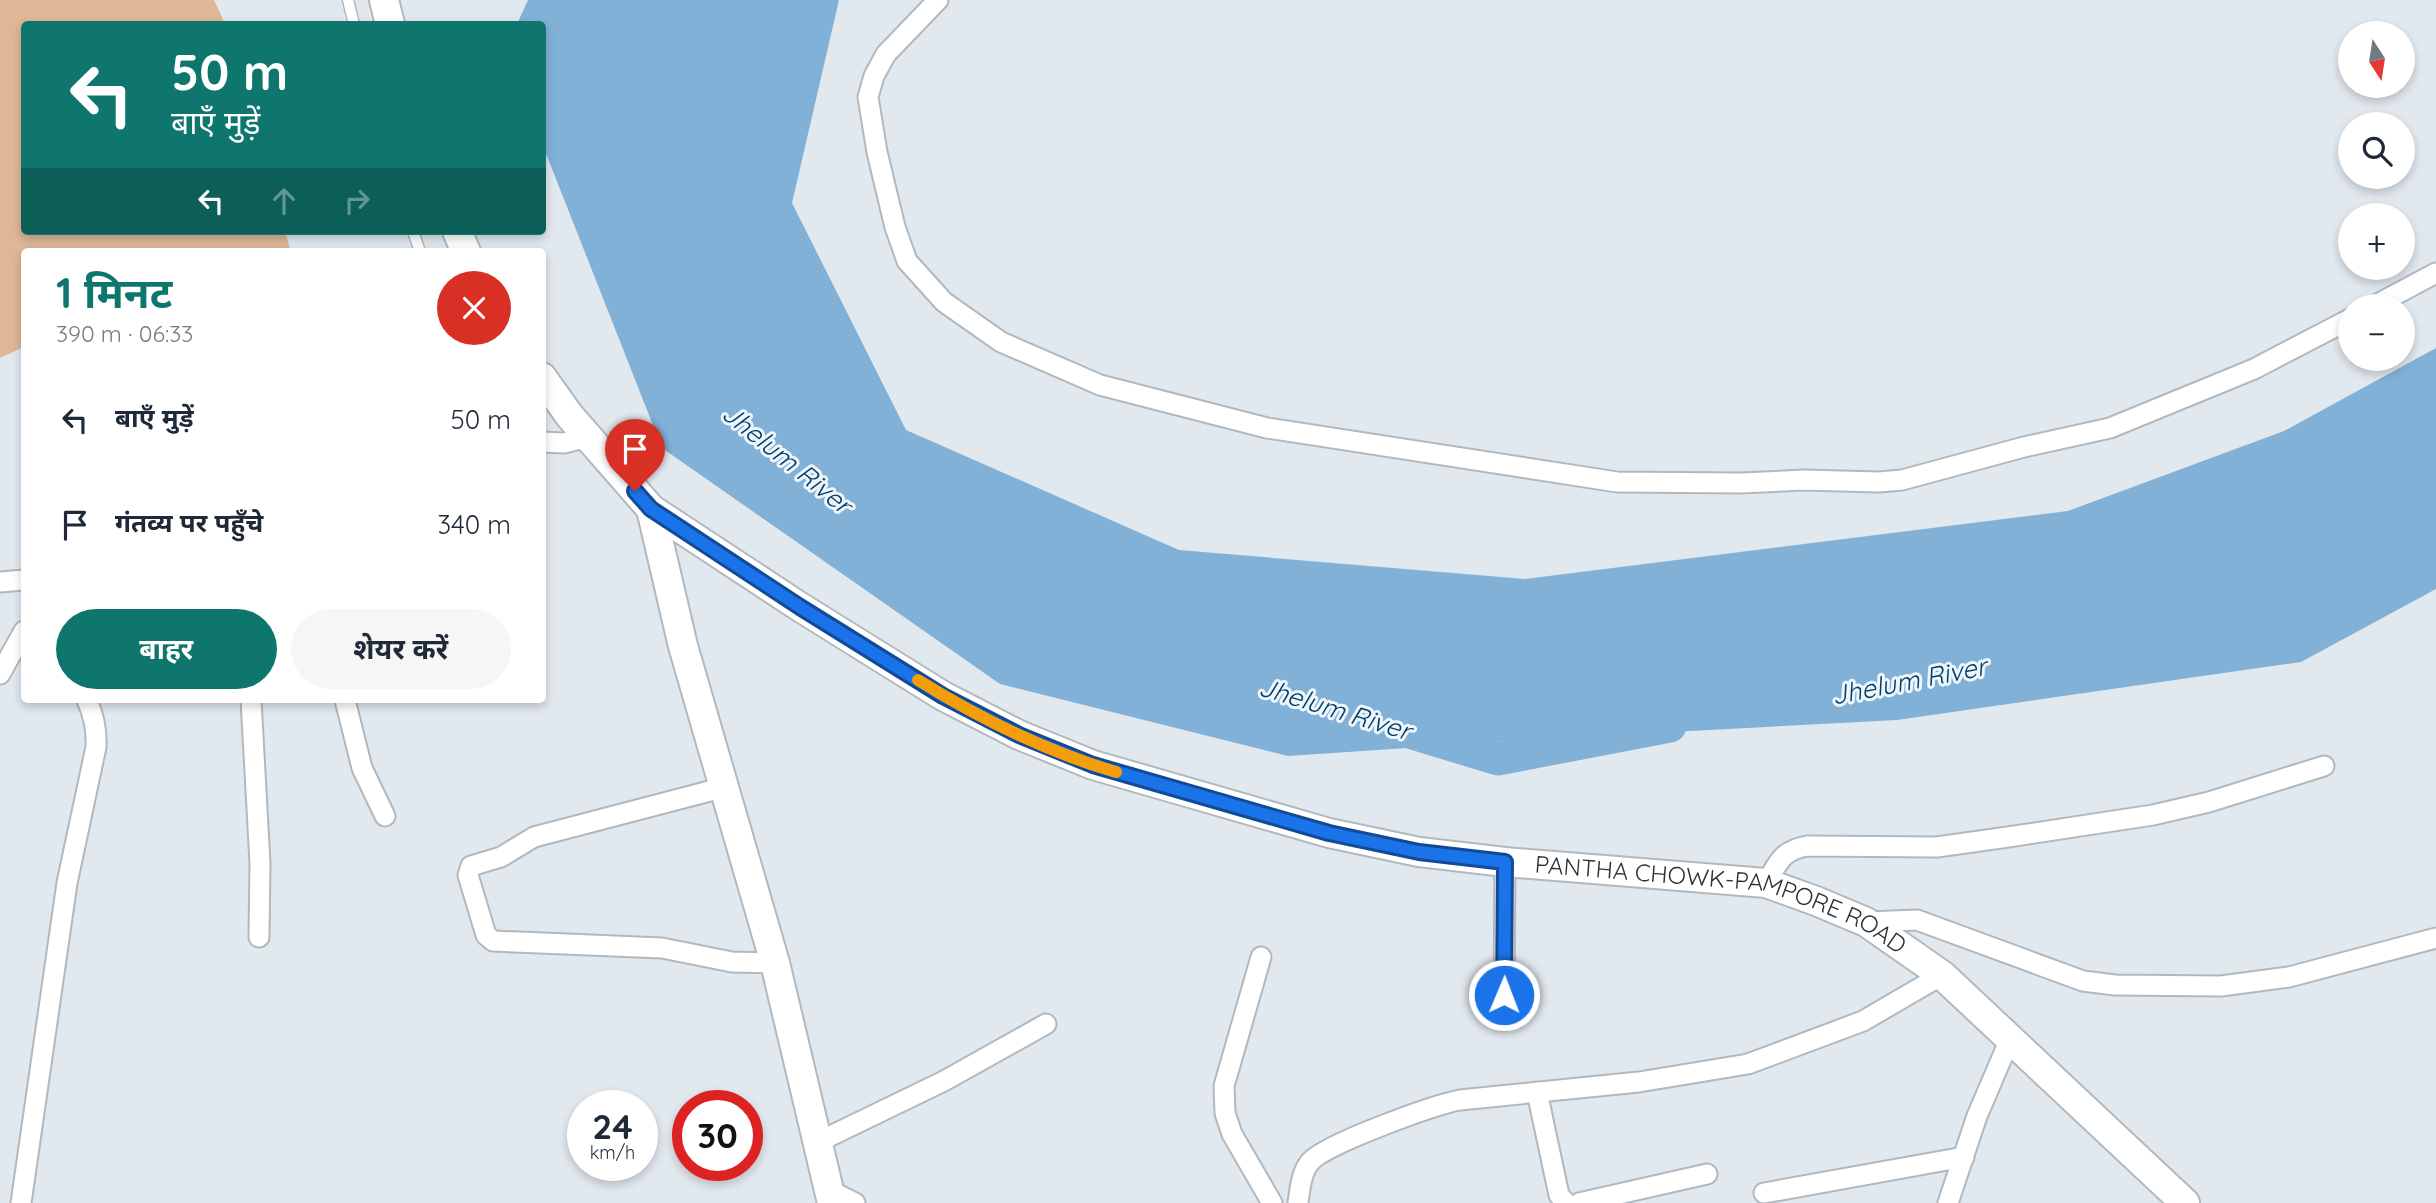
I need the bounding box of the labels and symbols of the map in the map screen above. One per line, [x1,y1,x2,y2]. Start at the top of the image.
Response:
north arrow [2338,21,2415,98]
water label: Jhelum River [716,396,861,523]
pin [605,419,665,491]
water label: Jhelum River [1829,649,1992,712]
water label: Jhelum River [1255,670,1418,748]
street label: PANTHA CHOWK-PAMPORE ROAD [1534,848,1913,960]
position arrow [1467,958,1541,1032]
speed limit sign: 30 [672,1090,763,1181]

